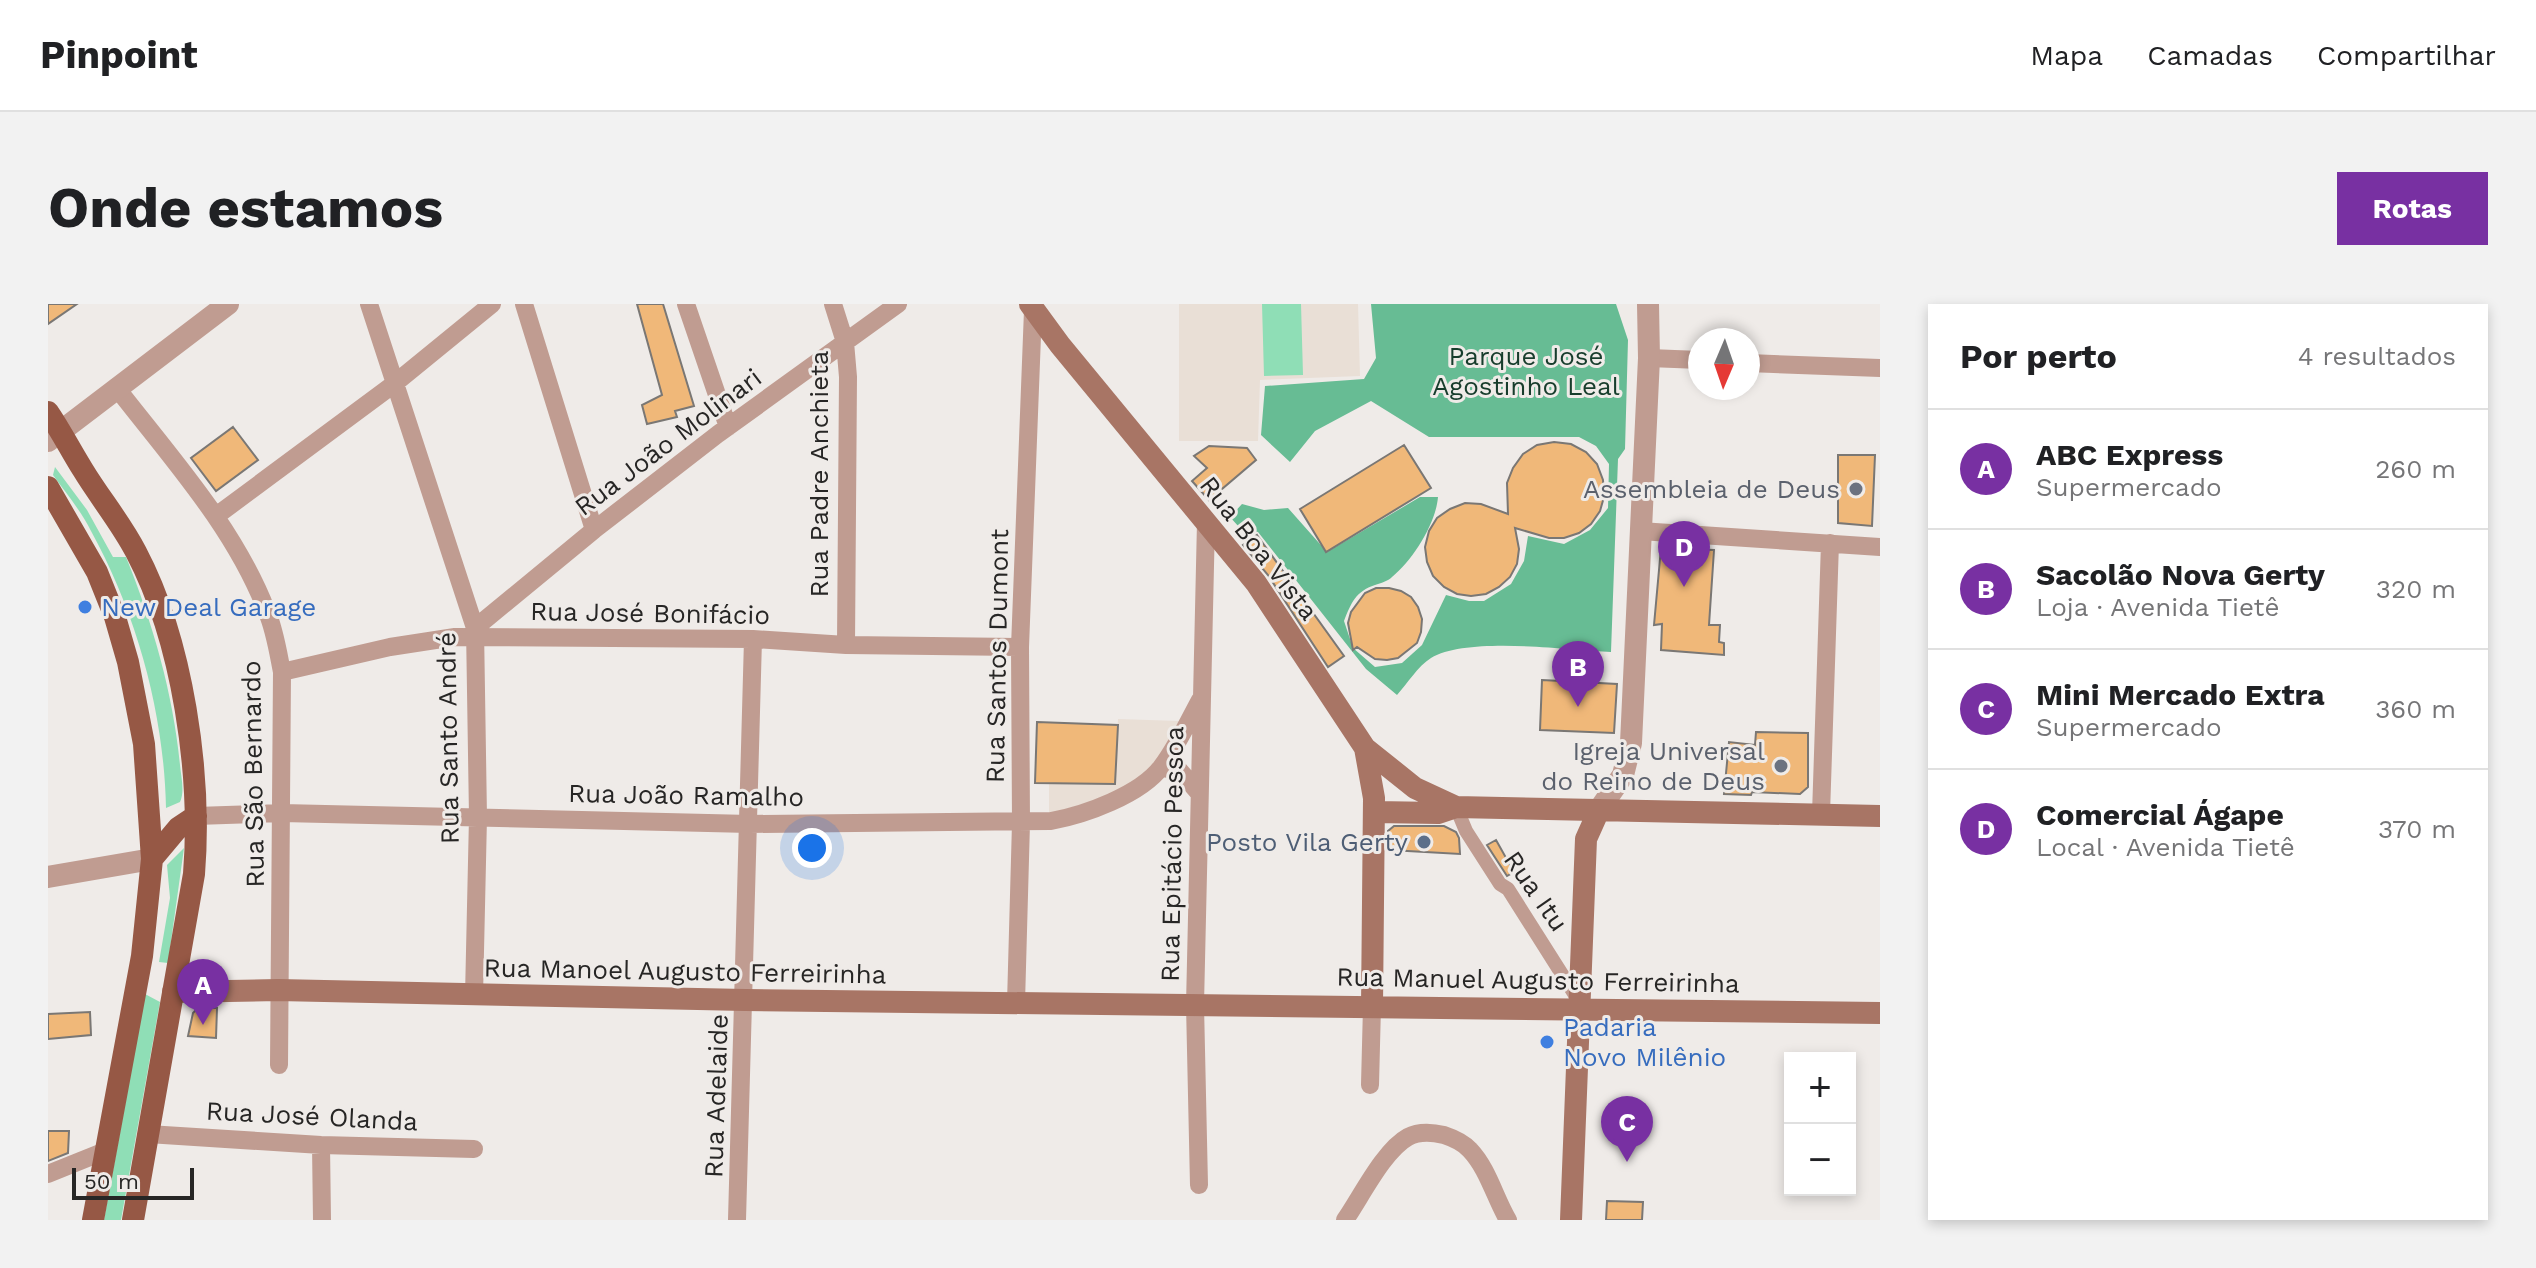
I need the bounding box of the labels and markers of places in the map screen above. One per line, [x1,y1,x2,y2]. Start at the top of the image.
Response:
place label: Assembleia de Deus [1583,474,1840,504]
marker: Assembleia de Deus [1847,480,1865,498]
pin: D [1658,521,1710,587]
place label: New Deal Garage [101,592,316,622]
marker: New Deal Garage [76,598,94,616]
pin: B [1552,641,1604,707]
place label: Igreja Universal do Reino de Deus [1541,736,1765,796]
marker: Igreja Universal do Reino de Deus [1772,757,1790,775]
place label: Posto Vila Gerty [1206,827,1409,857]
marker: Posto Vila Gerty [1415,833,1433,851]
pin: A [177,959,229,1025]
place label: Padaria Novo Milênio [1563,1012,1726,1072]
marker: Padaria Novo Milênio [1538,1033,1556,1051]
pin: C [1601,1096,1653,1162]

